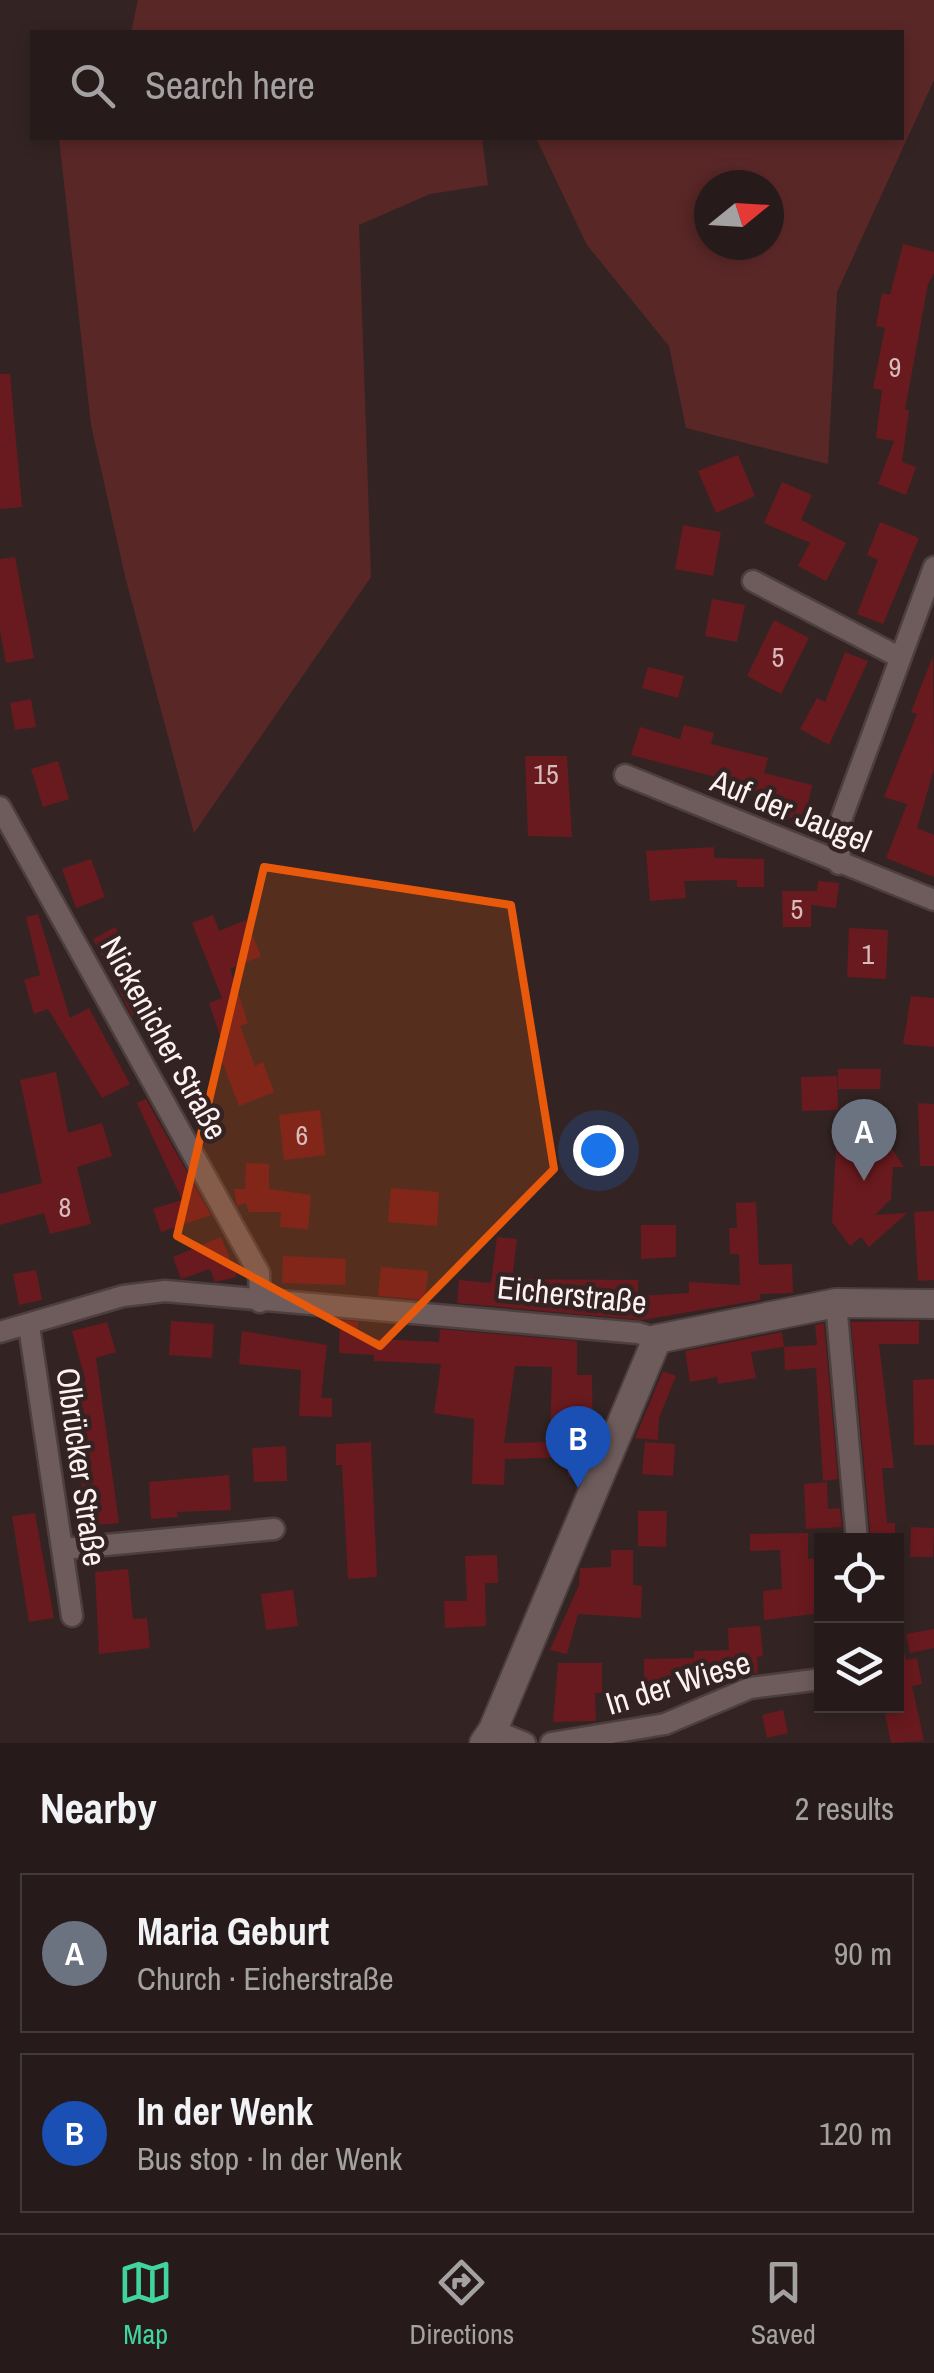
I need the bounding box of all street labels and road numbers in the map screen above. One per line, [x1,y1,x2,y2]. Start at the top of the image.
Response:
street label: Auf der Jaugel [704,759,878,862]
street label: Nickenicher Straße [91,928,238,1147]
street label: Eicherstraße [495,1265,649,1324]
street label: Olbrücker Straße [46,1365,117,1569]
street label: In der Wiese [600,1640,755,1725]

